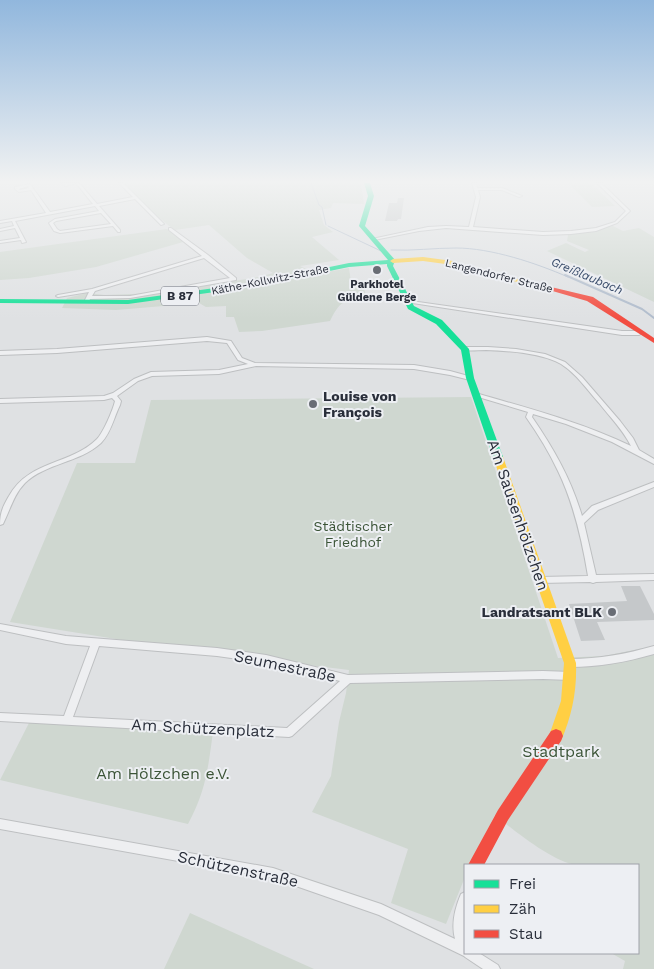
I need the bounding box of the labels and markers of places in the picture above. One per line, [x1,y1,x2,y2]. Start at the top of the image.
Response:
marker: Parkhotel Güldene Berge [371,264,383,276]
place label: Parkhotel Güldene Berge [337,278,417,304]
place label: Louise von François [323,388,397,420]
marker: Louise von François [307,398,319,410]
place label: Landratsamt BLK [482,604,602,620]
marker: Landratsamt BLK [606,606,618,618]

